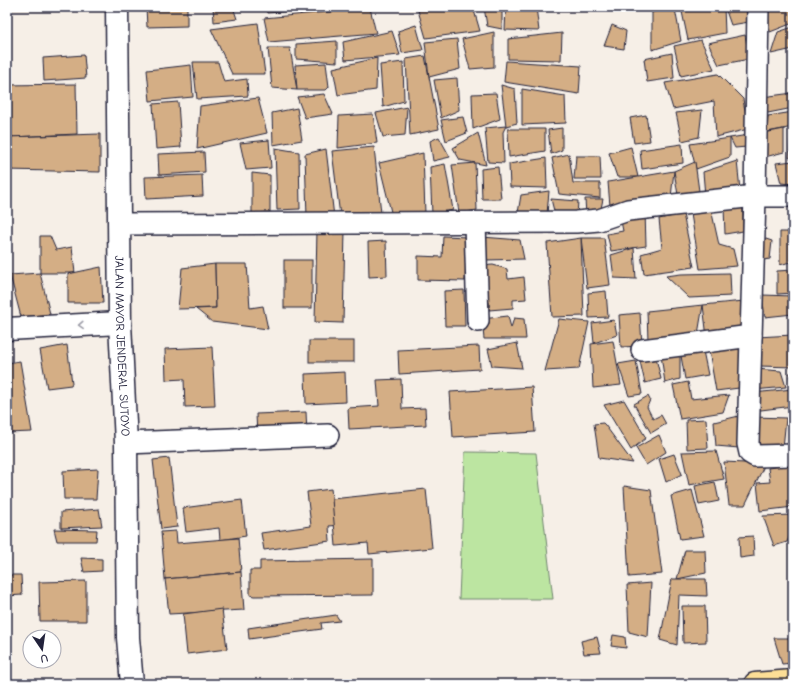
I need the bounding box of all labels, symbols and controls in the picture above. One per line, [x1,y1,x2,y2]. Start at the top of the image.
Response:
street label: JALAN MAYOR JENDERAL SUTOYO [112,255,133,437]
one-way arrow [78,321,84,329]
north arrow [22,629,62,669]
text: U [39,651,49,665]

